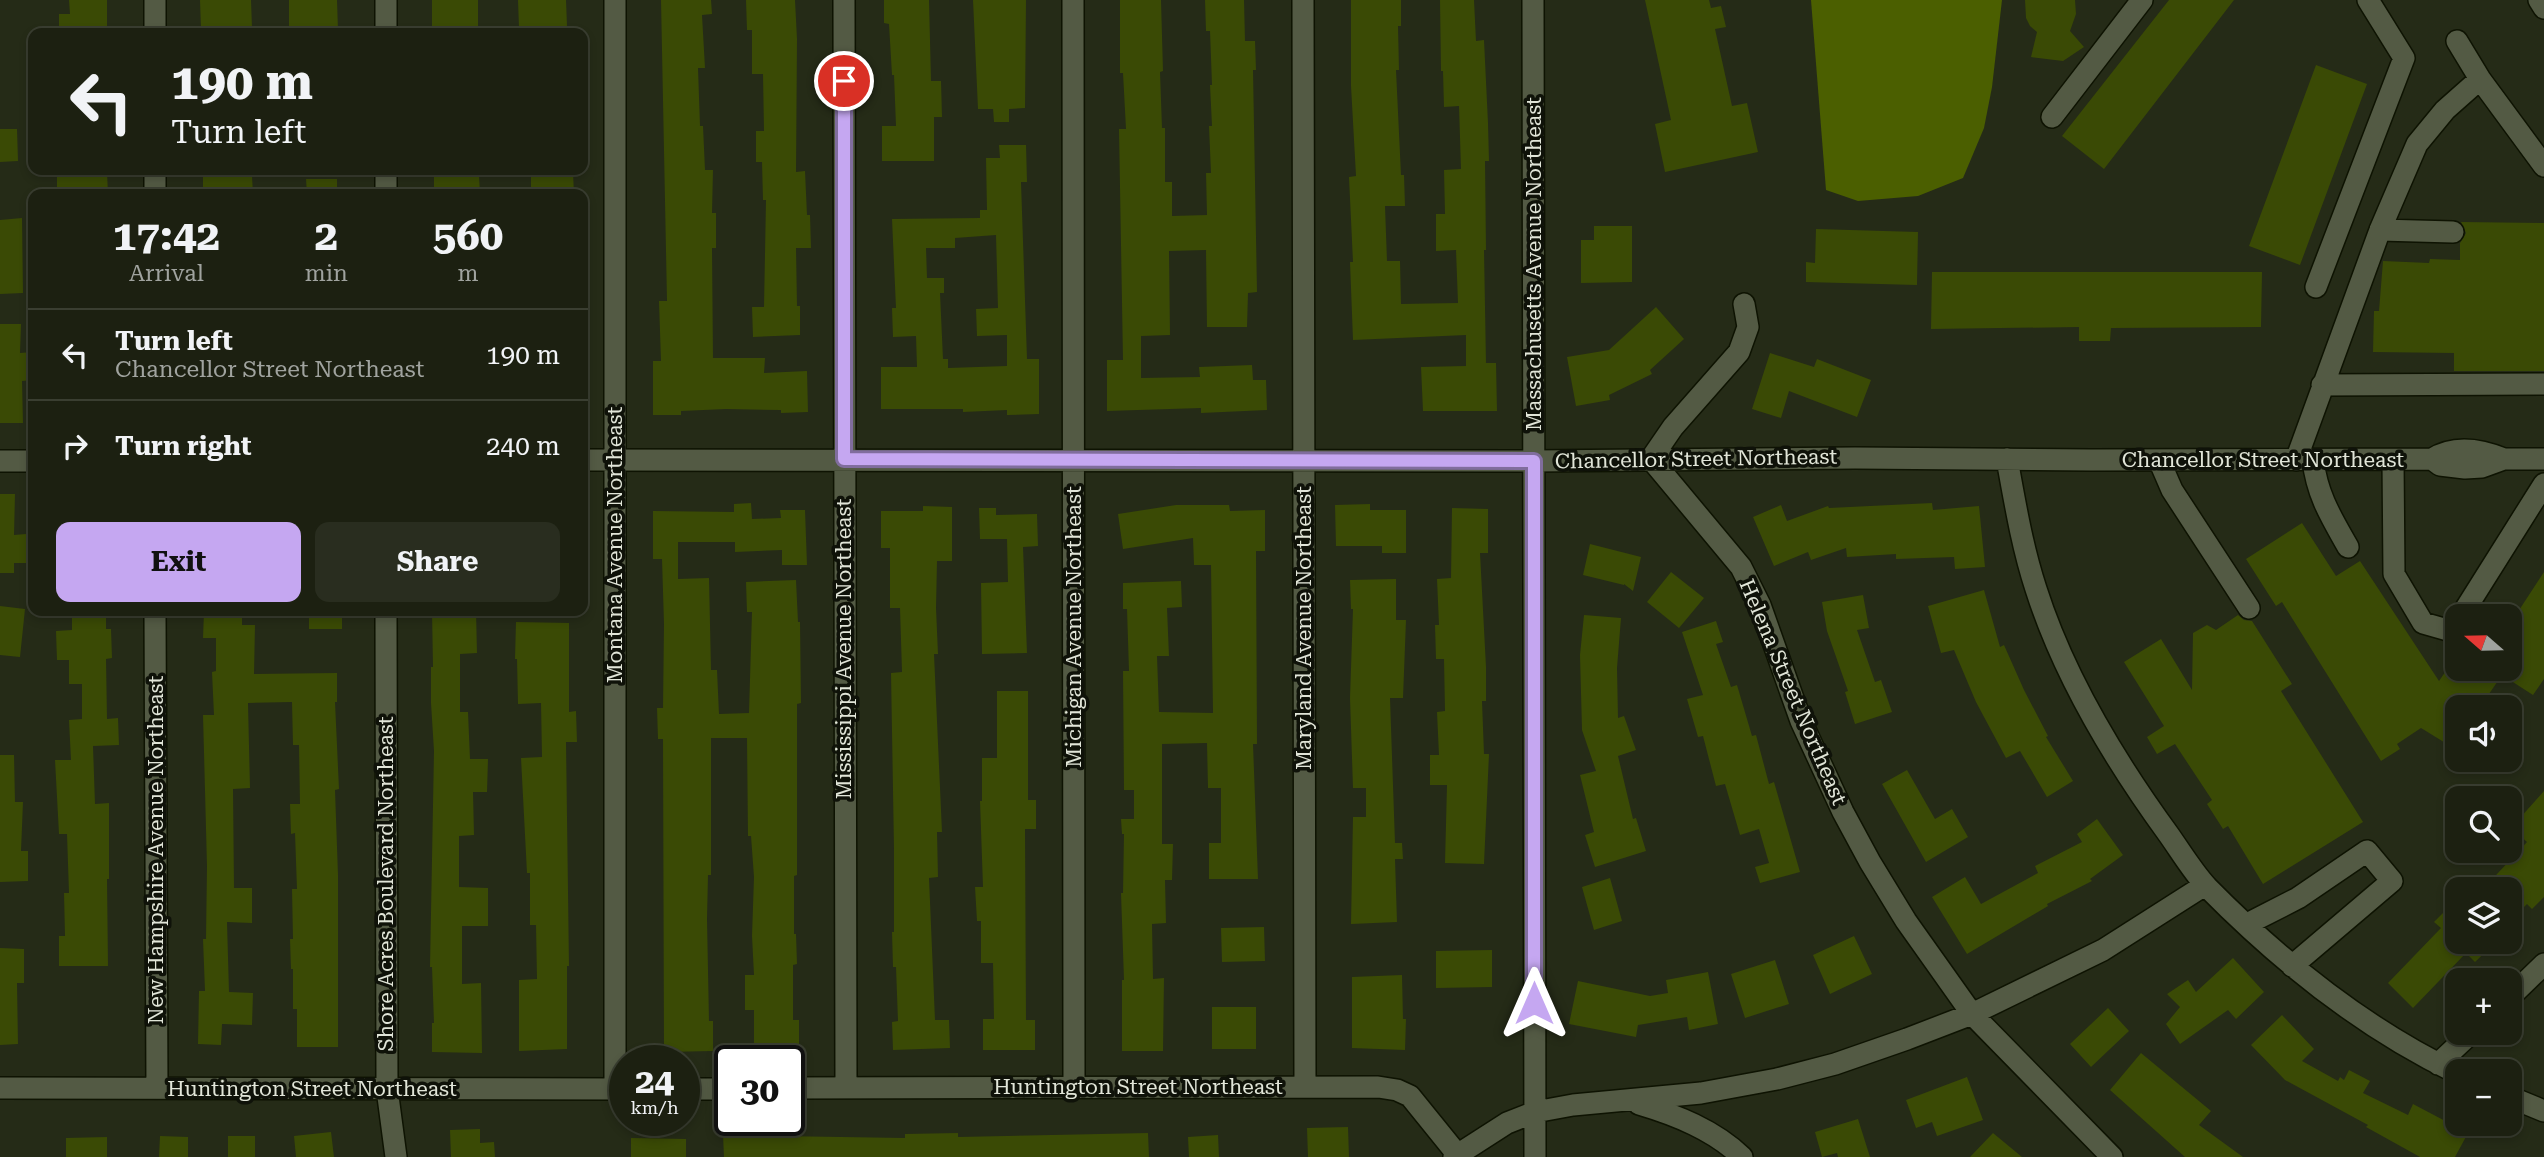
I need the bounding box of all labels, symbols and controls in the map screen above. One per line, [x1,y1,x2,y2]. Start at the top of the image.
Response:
pin [814,51,874,111]
text: 190 m [171,54,313,111]
icon: left [56,56,147,147]
icon: arrive [825,62,863,100]
street label: Massachusetts Avenue Northeast [1522,97,1546,431]
text: Turn left [171,113,306,151]
text: 17:42 [113,211,220,260]
text: 2 [315,211,338,260]
text: 560 [433,211,503,260]
text: Arrival [129,260,204,287]
text: min [305,260,348,287]
text: m [457,260,478,287]
text: Turn left [115,326,233,356]
icon: left [56,336,94,374]
text: 190 m [486,340,560,370]
text: Chancellor Street Northeast [115,356,424,383]
street label: Montana Avenue Northeast [603,407,627,683]
icon: right [56,427,94,465]
text: Turn right [115,431,251,461]
text: 240 m [486,431,560,461]
street label: Chancellor Street Northeast [1555,445,1838,473]
street label: Chancellor Street Northeast [2122,448,2404,472]
street label: Michigan Avenue Northeast [1062,486,1086,768]
street label: Maryland Avenue Northeast [1292,486,1316,770]
street label: Mississippi Avenue Northeast [832,499,856,799]
button: Exit [56,522,301,602]
button: Share [315,522,560,602]
street label: Helena Street Northeast [1735,576,1852,809]
north arrow [2445,604,2522,681]
map controls [2445,604,2522,1136]
street label: New Hampshire Avenue Northeast [144,675,168,1024]
button: sound [2445,695,2522,772]
street label: Shore Acres Boulevard Northeast [374,716,398,1052]
button: search [2445,786,2522,863]
button: layers [2445,877,2522,954]
position arrow [1497,966,1571,1040]
button: + [2445,968,2522,1045]
speed limit sign: 30 [714,1045,805,1136]
button: − [2445,1059,2522,1136]
text: 24 [635,1061,674,1102]
street label: Huntington Street Northeast [993,1075,1283,1099]
street label: Huntington Street Northeast [167,1077,457,1101]
text: km/h [630,1097,679,1118]

